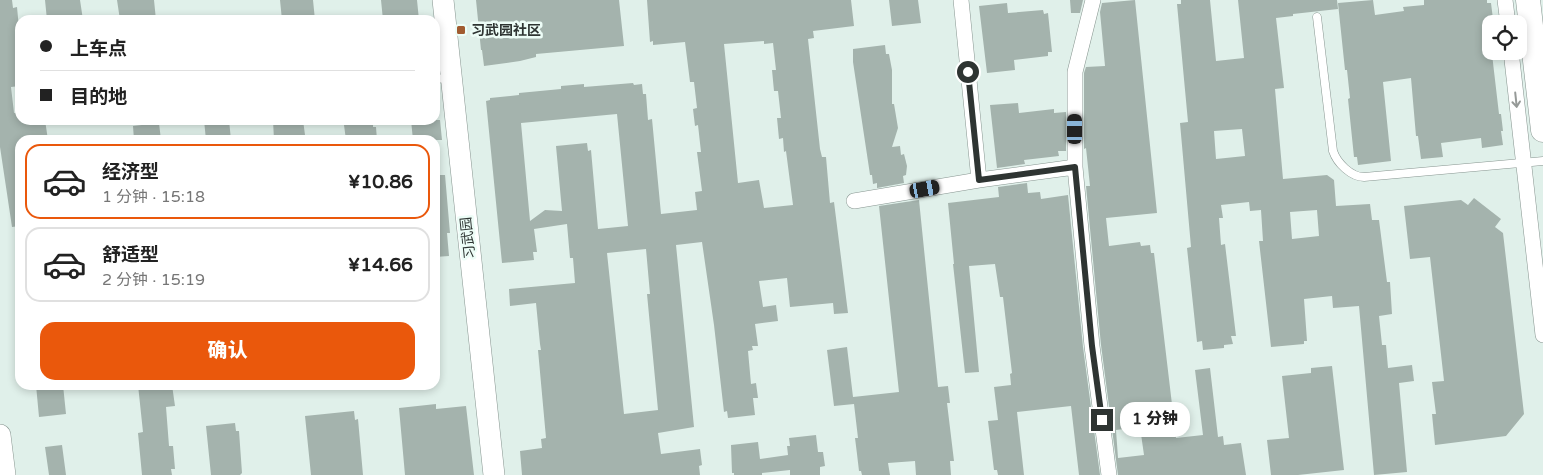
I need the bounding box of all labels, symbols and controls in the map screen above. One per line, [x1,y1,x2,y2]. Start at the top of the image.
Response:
map controls [1482,15,1527,60]
button: locate [1482,15,1527,60]
place label: 习武园社区 [471,22,541,39]
marker: 习武园社区 [455,24,467,36]
text: 上车点 [70,38,127,60]
route start [957,61,979,83]
text: 目的地 [70,86,127,108]
one-way arrow [1511,91,1521,107]
car [1067,114,1082,144]
icon: car [42,159,87,204]
text: 经济型 [102,161,159,183]
text: ¥10.86 [348,171,413,193]
car [908,179,941,199]
text: 1 分钟 · 15:18 [102,187,205,207]
street label: 习武园 [457,216,479,260]
icon: car [42,242,87,287]
text: 舒适型 [102,244,159,266]
text: ¥14.66 [348,254,413,276]
text: 2 分钟 · 15:19 [102,270,205,290]
button: 确认 [40,322,415,380]
callout: 1 分钟 [1120,402,1190,438]
route end [1091,409,1113,431]
text: 1 分钟 [1132,409,1178,429]

